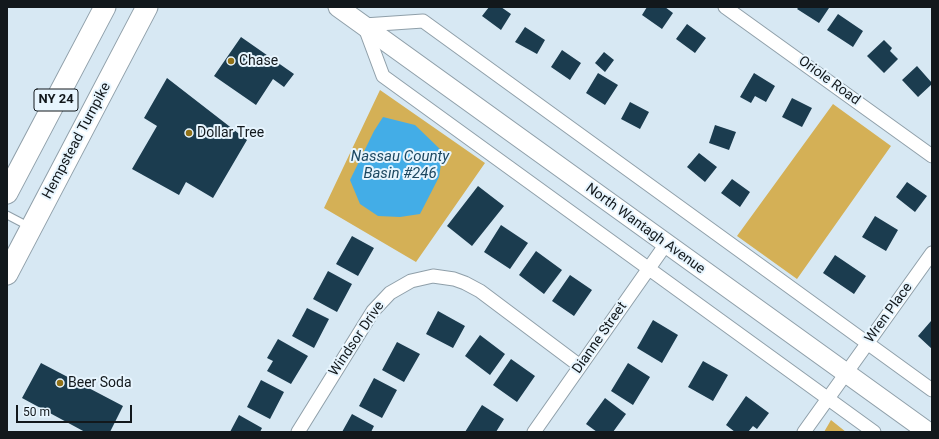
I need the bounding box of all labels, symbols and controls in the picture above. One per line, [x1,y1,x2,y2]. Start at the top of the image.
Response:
place label: Chase [239,53,278,69]
street label: Oriole Road [795,53,863,109]
marker: Chase [226,56,236,66]
street label: Hempstead Turnpike [39,80,115,202]
road number: NY 24 [34,89,78,111]
place label: Dollar Tree [197,125,264,141]
marker: Dollar Tree [184,128,194,138]
water label: Nassau County Basin #246 [351,148,449,183]
street label: North Wantagh Avenue [582,180,708,278]
street label: Wren Place [862,280,916,346]
street label: Windsor Drive [326,299,388,379]
street label: Dianne Street [569,299,631,377]
place label: Beer Soda [68,375,132,391]
marker: Beer Soda [55,378,65,388]
scale bar [18,397,134,423]
text: 50 m [23,405,50,419]

